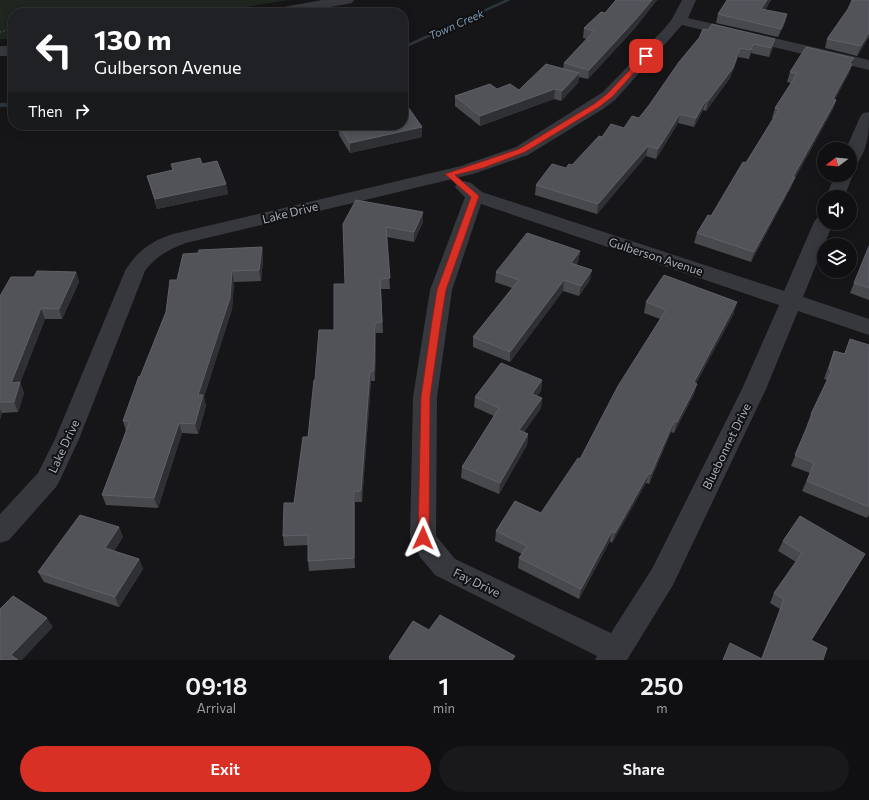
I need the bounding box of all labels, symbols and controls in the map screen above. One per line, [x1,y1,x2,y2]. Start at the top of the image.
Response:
water label: Town Creek [426,6,487,42]
text: 130 m [94,22,171,56]
icon: left [28,24,80,76]
pin [629,39,663,73]
icon: arrive [635,45,657,67]
text: Gulberson Avenue [94,56,242,78]
icon: right [71,100,93,122]
text: Then [28,102,63,120]
north arrow [817,142,857,182]
map controls [817,142,857,278]
button: sound [817,190,857,230]
street label: Lake Drive [261,198,319,226]
street label: Gulberson Avenue [607,234,705,278]
button: layers [817,238,857,278]
street label: Bluebonnet Drive [699,401,753,491]
street label: Lake Drive [45,417,81,475]
position arrow [402,517,444,559]
street label: Fay Drive [451,565,503,599]
text: 09:18 [185,671,247,700]
text: 1 [439,671,449,700]
text: 250 [640,671,684,700]
text: Arrival [197,700,236,716]
text: min [433,700,455,716]
text: m [656,700,668,716]
button: Exit [20,746,431,792]
button: Share [439,746,849,792]

